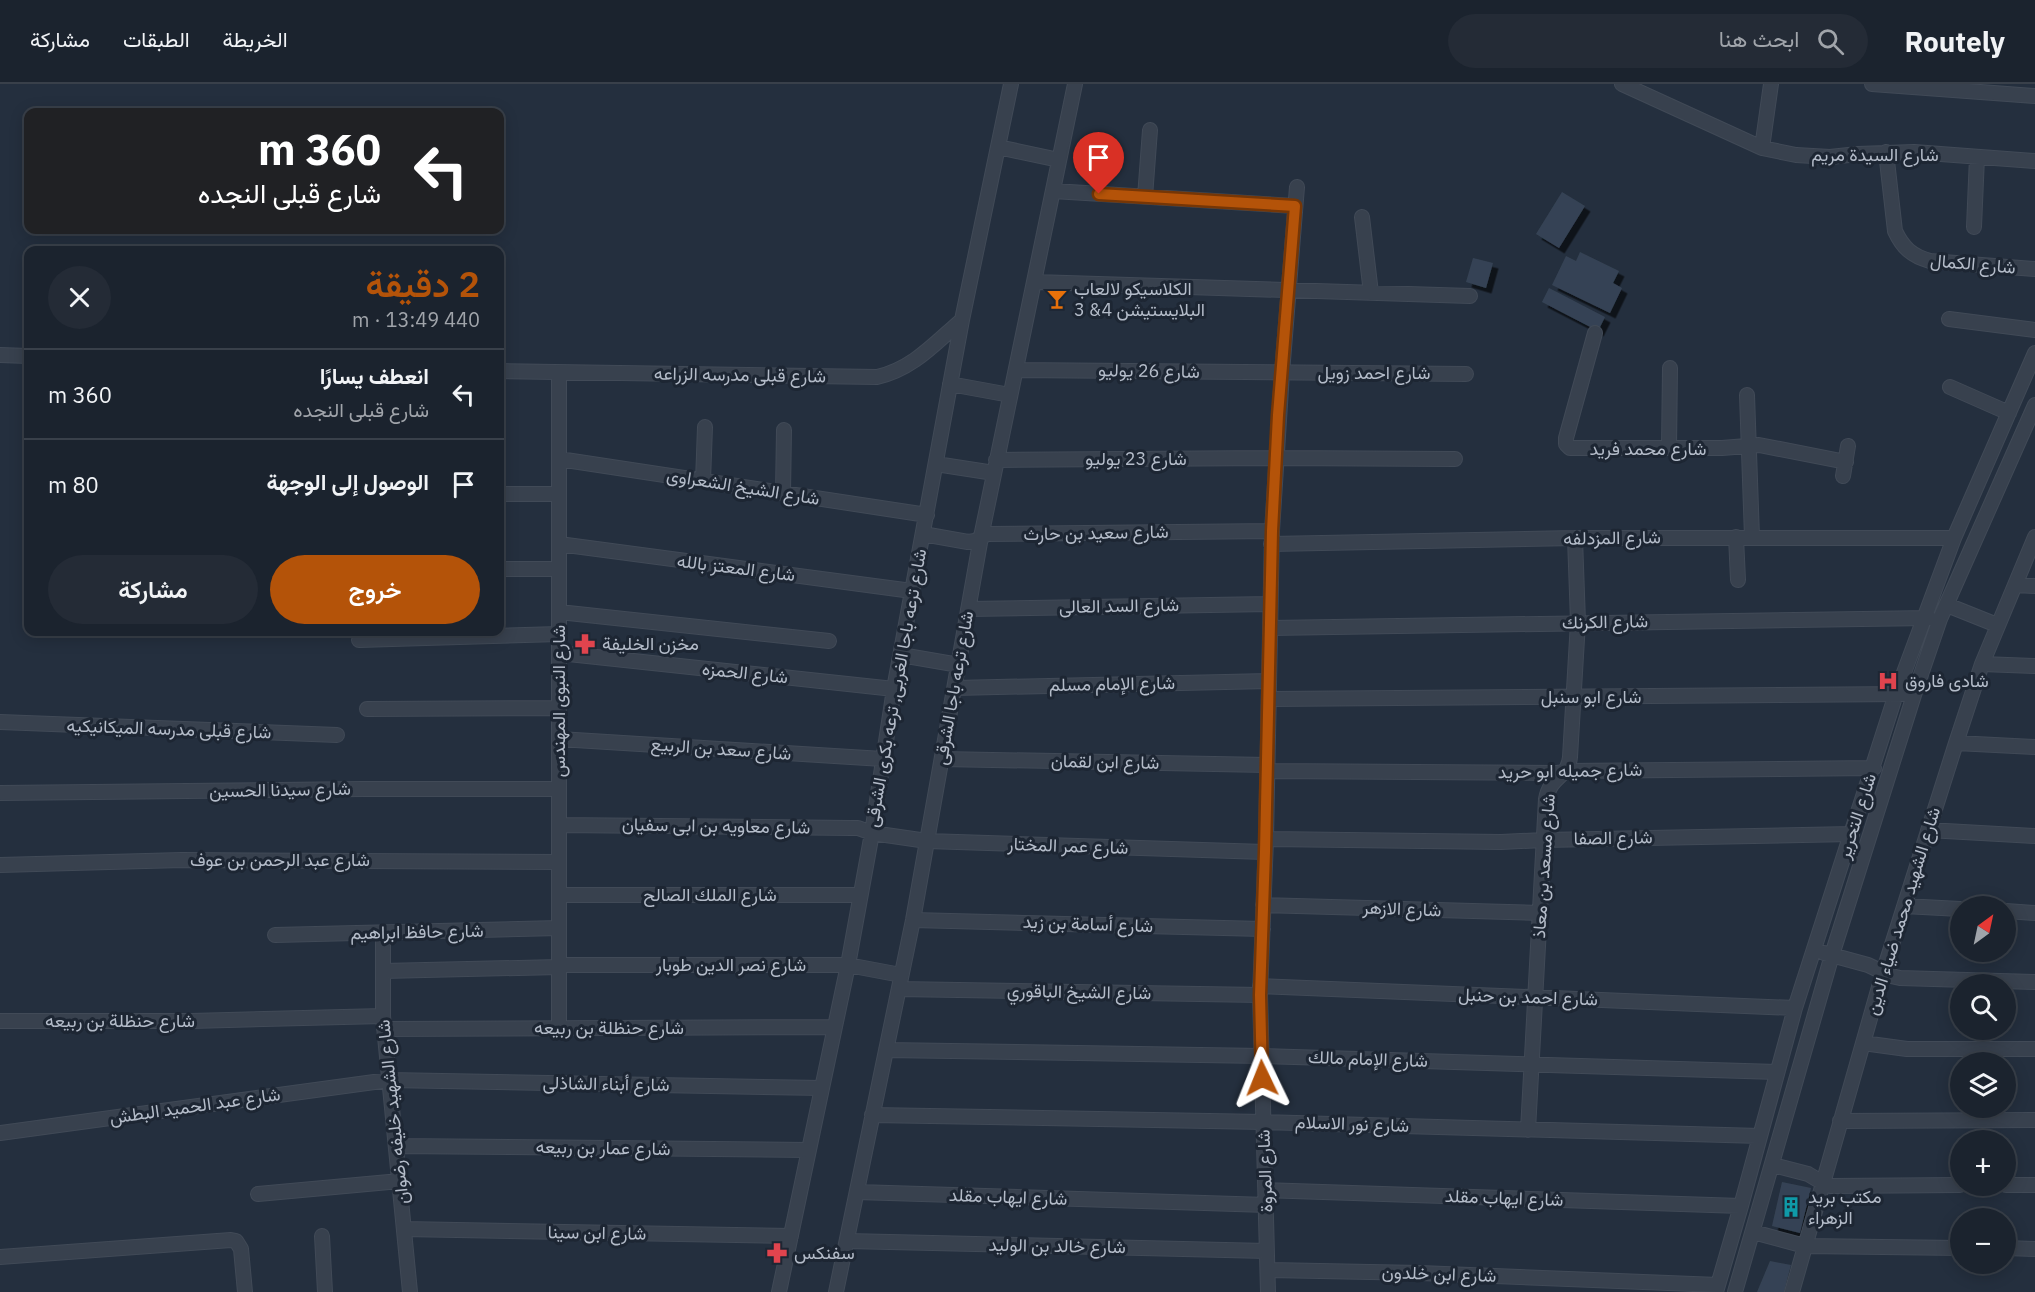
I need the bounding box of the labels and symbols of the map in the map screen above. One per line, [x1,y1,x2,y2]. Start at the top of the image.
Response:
pin [1073,132,1124,194]
street label: شارع السيدة مريم [1811,143,1939,167]
street label: شارع الكمال [1929,248,2017,280]
place label: الكلاسيكو لالعاب البلايستيشن 4& 3 [1074,277,1205,321]
bar icon: الكلاسيكو لالعاب البلايستيشن 4& 3 [1045,287,1069,311]
street label: شارع 26 يوليو [1098,358,1200,384]
street label: شارع قبلى مدرسه الزراعه [654,361,826,389]
street label: شارع احمد زويل [1318,361,1431,385]
street label: شارع محمد فريد [1590,437,1706,461]
street label: شارع 23 يوليو [1085,447,1187,471]
street label: شارع الشيخ الشعراوى [665,463,821,511]
street label: شارع سعيد بن حارث [1023,520,1169,546]
street label: شارع المزدلفه [1563,525,1661,551]
street label: شارع ترعه باجا الغربى, ترعه بكرى الشرقى [860,547,932,829]
street label: شارع المعتز بالله [676,549,796,587]
street label: شارع السد العالى [1059,593,1179,619]
street label: شارع ترعه باجا الشرقى [929,609,979,767]
street label: شارع الكرنك [1562,609,1648,635]
street label: شارع النبوى المهندس [547,625,571,777]
pharmacy icon: مخزن الخليفة [573,632,597,656]
place label: مخزن الخليفة [602,632,699,655]
street label: شارع الحمزه [701,657,789,689]
hospital icon: شادى فاروق [1876,669,1900,693]
place label: شادى فاروق [1905,669,1989,692]
street label: شارع الإمام مسلم [1049,671,1175,697]
street label: شارع ابو سنبل [1541,685,1641,709]
street label: شارع قبلى مدرسه الميكانيكيه [66,713,272,745]
street label: شارع سعد بن الربيع [650,732,792,766]
street label: شارع ابن لقمان [1051,749,1159,775]
street label: شارع جميله ابو حريد [1498,758,1642,784]
street label: شارع التحرير [1832,770,1882,863]
street label: شارع سيدنا الحسين [209,777,351,803]
street label: شارع مسعد بن معاذ [1527,793,1561,939]
street label: شارع الشهيد محمد ضياء الدين [1860,804,1946,1018]
street label: شارع معاويه بن ابى سفيان [622,812,810,840]
street label: شارع الصفا [1573,825,1653,851]
street label: شارع عمر المختار [1006,832,1129,860]
street label: شارع عبد الرحمن بن عوف [190,848,370,872]
street label: شارع الملك الصالح [643,883,777,907]
street label: شارع الازهر [1361,896,1442,922]
north arrow [1950,896,2016,962]
street label: شارع أسامة بن زيد [1022,910,1154,938]
street label: شارع حافظ ابراهيم [350,919,484,945]
street label: شارع نصر الدين طوبار [655,953,806,977]
street label: شارع الشيخ الباقوري [1006,979,1151,1008]
street label: شارع احمد بن حنبل [1458,983,1598,1011]
street label: شارع حنظلة بن ربيعه [45,1009,195,1033]
street label: شارع حنظلة بن ربيعه [534,1016,684,1040]
street label: شارع الشهيد خليفه رضوان [371,1019,415,1205]
street label: شارع الإمام مالك [1308,1045,1428,1073]
position arrow [1230,1046,1294,1110]
street label: شارع أبناء الشاذلى [542,1071,670,1097]
street label: شارع عبد الحميد البطش [108,1082,282,1130]
street label: شارع نور الاسلام [1295,1110,1409,1138]
street label: شارع المروة [1252,1129,1278,1213]
street label: شارع عمار بن ربيعه [535,1135,671,1161]
street label: شارع ايهاب مقلد [948,1183,1068,1211]
street label: شارع ايهاب مقلد [1444,1184,1564,1212]
place label: مكتب بريد الزهراء [1808,1185,1882,1229]
building icon: مكتب بريد الزهراء [1779,1195,1803,1219]
street label: شارع ابن سينا [547,1220,647,1246]
street label: شارع خالد بن الوليد [988,1233,1126,1259]
pharmacy icon: سفنكس [765,1241,789,1265]
place label: سفنكس [794,1241,855,1264]
street label: شارع ابن خلدون [1381,1260,1497,1288]

